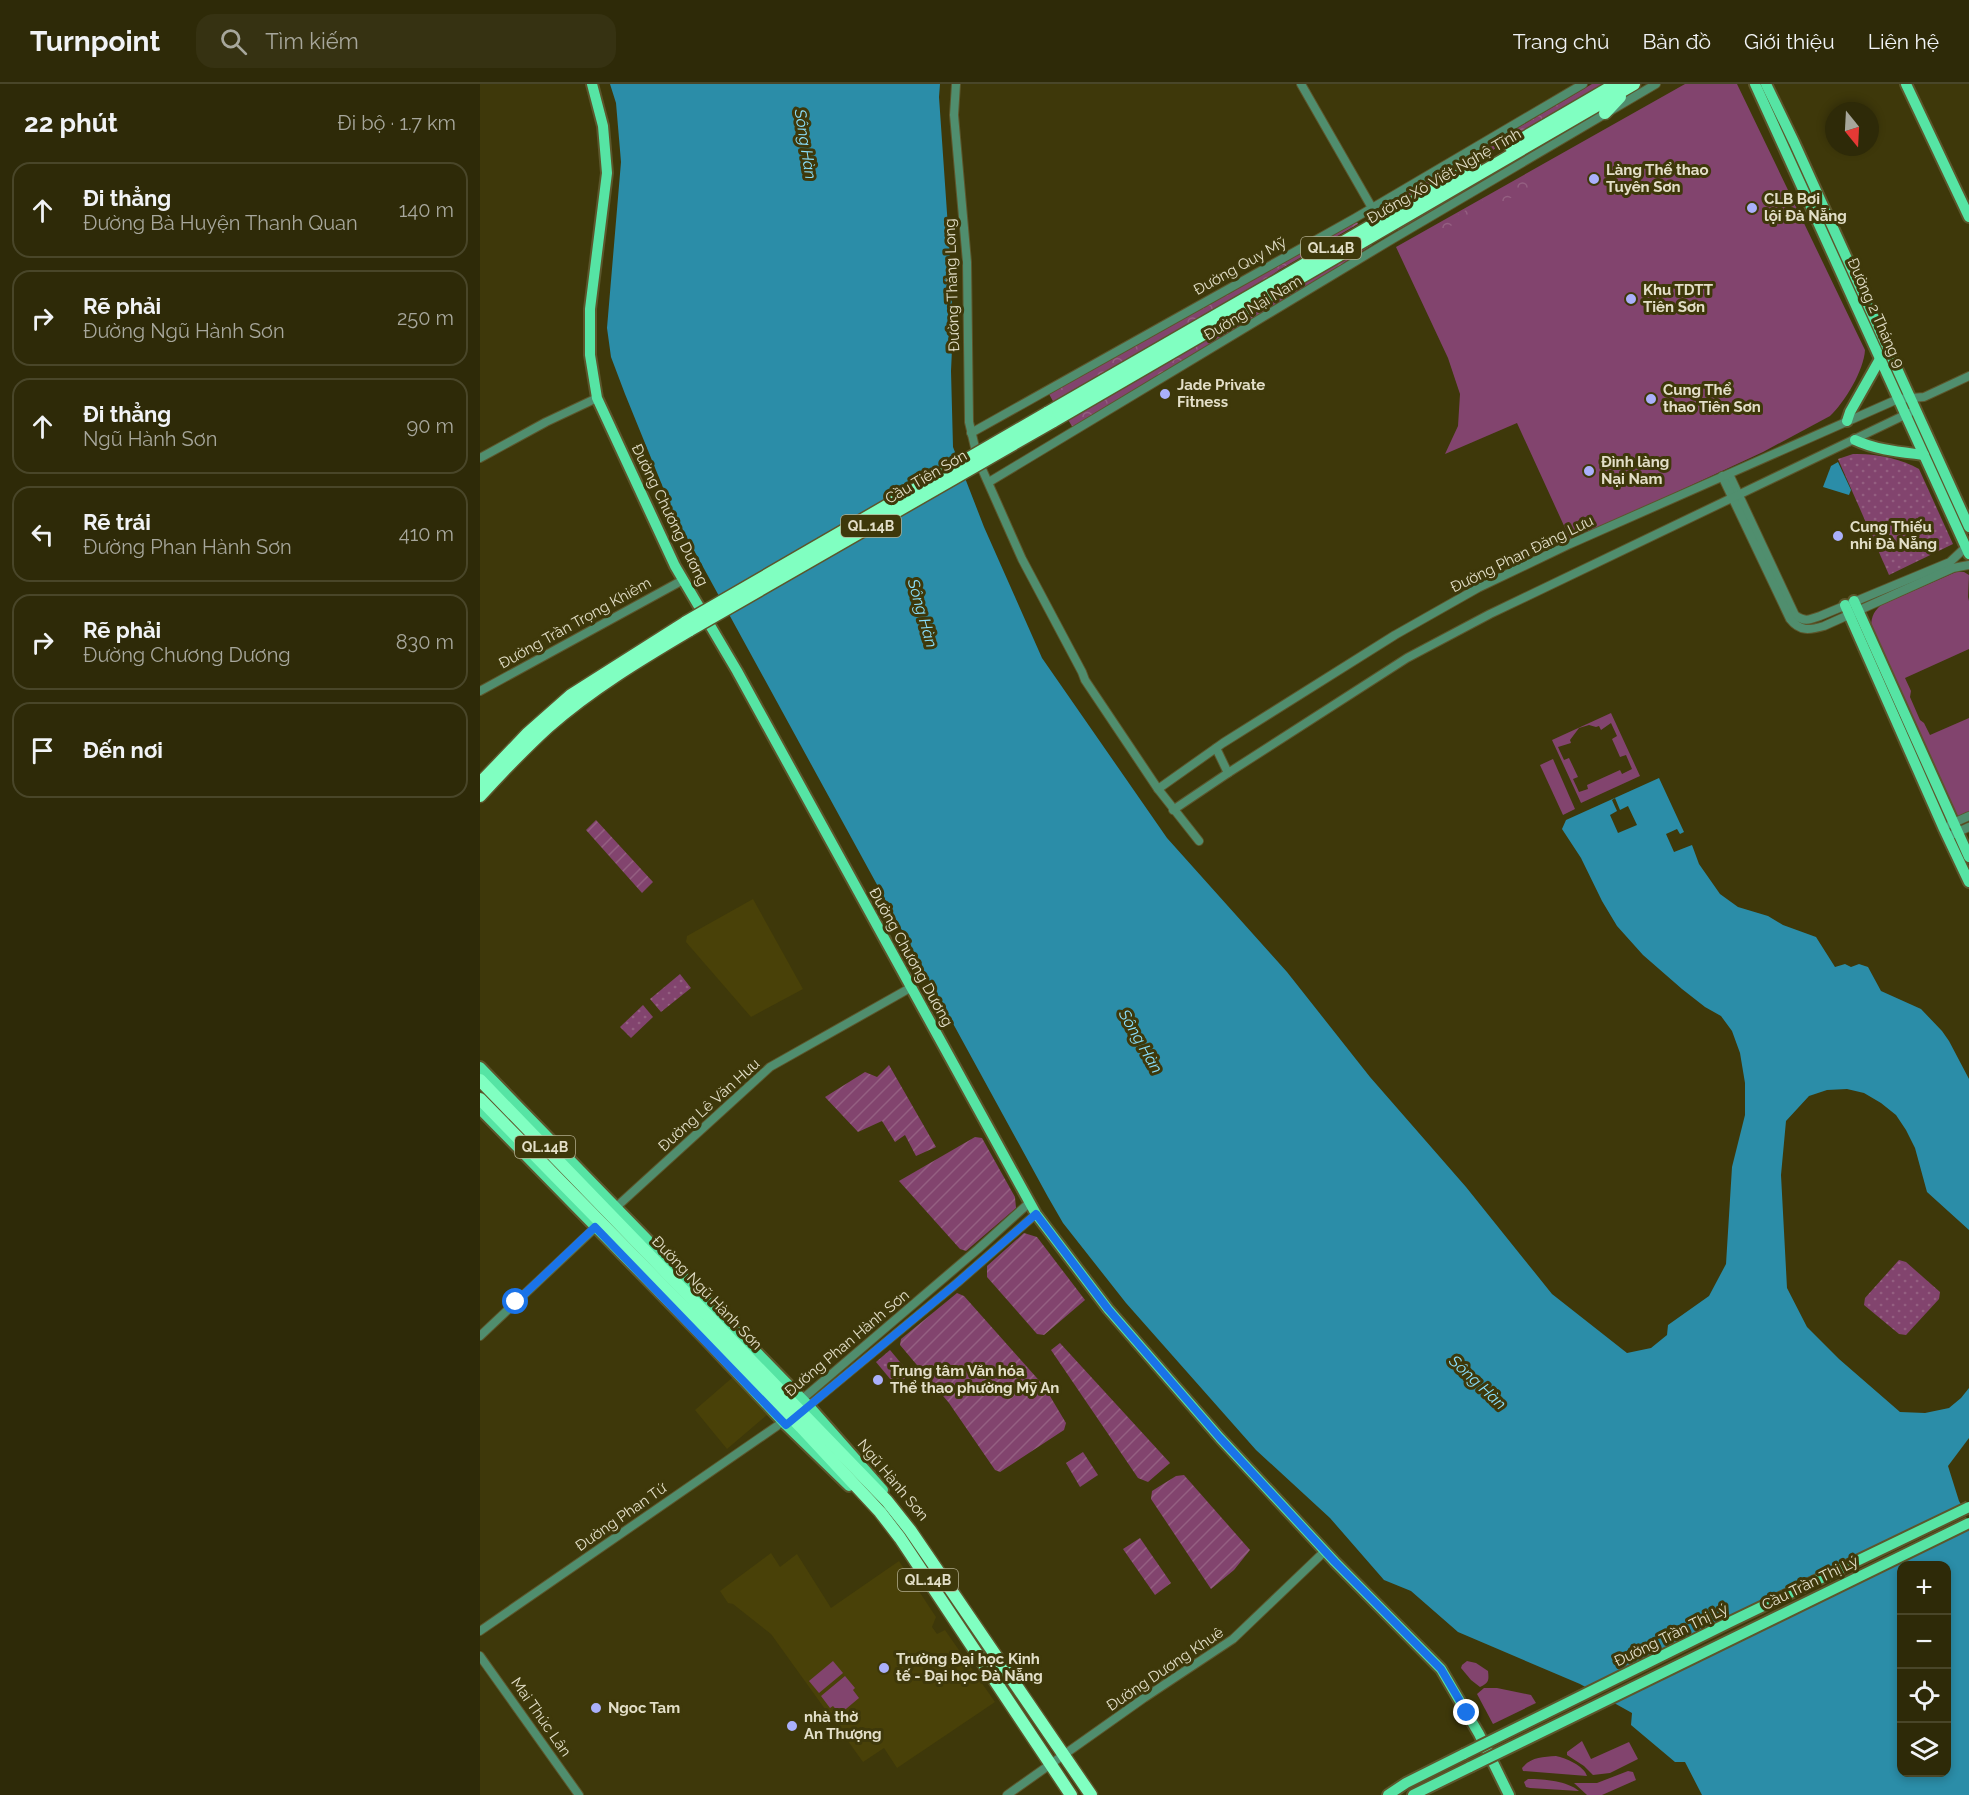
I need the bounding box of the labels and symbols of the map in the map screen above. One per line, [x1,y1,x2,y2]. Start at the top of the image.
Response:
north arrow [1825,102,1879,156]
water label: Sông Hàn [790,107,820,181]
street label: Đường Xô Viết Nghệ Tĩnh [1364,124,1524,228]
place label: Làng Thể thao Tuyên Sơn [1606,161,1709,196]
marker: Làng Thể thao Tuyên Sơn [1587,172,1601,186]
place label: CLB Bơi lội Đà Nẵng [1764,190,1847,225]
marker: CLB Bơi lội Đà Nẵng [1745,201,1759,215]
street label: Đường Thăng Long [941,218,963,352]
street label: Đường Quy Mỹ [1190,233,1290,299]
road number: QL.14B [1301,237,1361,259]
street label: Đường 2 Tháng 9 [1844,255,1908,371]
street label: Đường Nại Nam [1201,272,1305,344]
place label: Khu TDTT Tiên Sơn [1643,281,1714,316]
marker: Khu TDTT Tiên Sơn [1624,292,1638,306]
place label: Jade Private Fitness [1177,376,1265,411]
place label: Cung Thể thao Tiên Sơn [1663,381,1761,416]
marker: Jade Private Fitness [1158,387,1172,401]
marker: Cung Thể thao Tiên Sơn [1644,392,1658,406]
street label: Đường Chương Dương [628,441,712,589]
street label: Cầu Tiên Sơn [882,446,970,508]
place label: Đình làng Nại Nam [1601,453,1669,488]
marker: Đình làng Nại Nam [1582,464,1596,478]
street label: Đường Phan Đăng Lưu [1448,512,1596,596]
road number: QL.14B [841,515,901,537]
place label: Cung Thiếu nhi Đà Nẵng [1850,518,1937,553]
marker: Cung Thiếu nhi Đà Nẵng [1831,529,1845,543]
street label: Đường Trần Trọng Khiêm [496,574,654,672]
water label: Sông Hàn [903,576,941,650]
street label: Đường Chương Dương [865,885,957,1029]
water label: Sông Hàn [1114,1005,1166,1077]
street label: Đường Lê Văn Hưu [655,1055,763,1155]
road number: QL.14B [515,1136,575,1158]
street label: Đường Ngũ Hành Sơn [648,1232,766,1354]
street label: Đường Phan Hành Sơn [781,1286,913,1400]
route start [502,1288,528,1314]
water label: Sông Hàn [1445,1351,1510,1413]
place label: Trung tâm Văn hóa Thể thao phường Mỹ An [890,1362,1059,1397]
marker: Trung tâm Văn hóa Thể thao phường Mỹ An [871,1373,885,1387]
street label: Ngũ Hành Sơn [854,1436,932,1524]
street label: Đường Phan Tứ [572,1478,671,1555]
street label: Cầu Trần Thị Lý [1759,1552,1861,1614]
road number: QL.14B [898,1569,958,1591]
street label: Đường Trần Thị Lý [1611,1600,1731,1670]
street label: Đường Dương Khuê [1103,1623,1227,1715]
place label: Trường Đại học Kinh tế - Đại học Đà Nẵng [896,1650,1043,1685]
marker: Trường Đại học Kinh tế - Đại học Đà Nẵng [877,1661,891,1675]
street label: Mai Thúc Lân [507,1674,575,1760]
place label: Ngoc Tam [608,1699,680,1717]
route end [1453,1699,1479,1725]
marker: Ngoc Tam [589,1701,603,1715]
place label: nhà thờ An Thượng [804,1708,882,1743]
marker: nhà thờ An Thượng [785,1719,799,1733]

